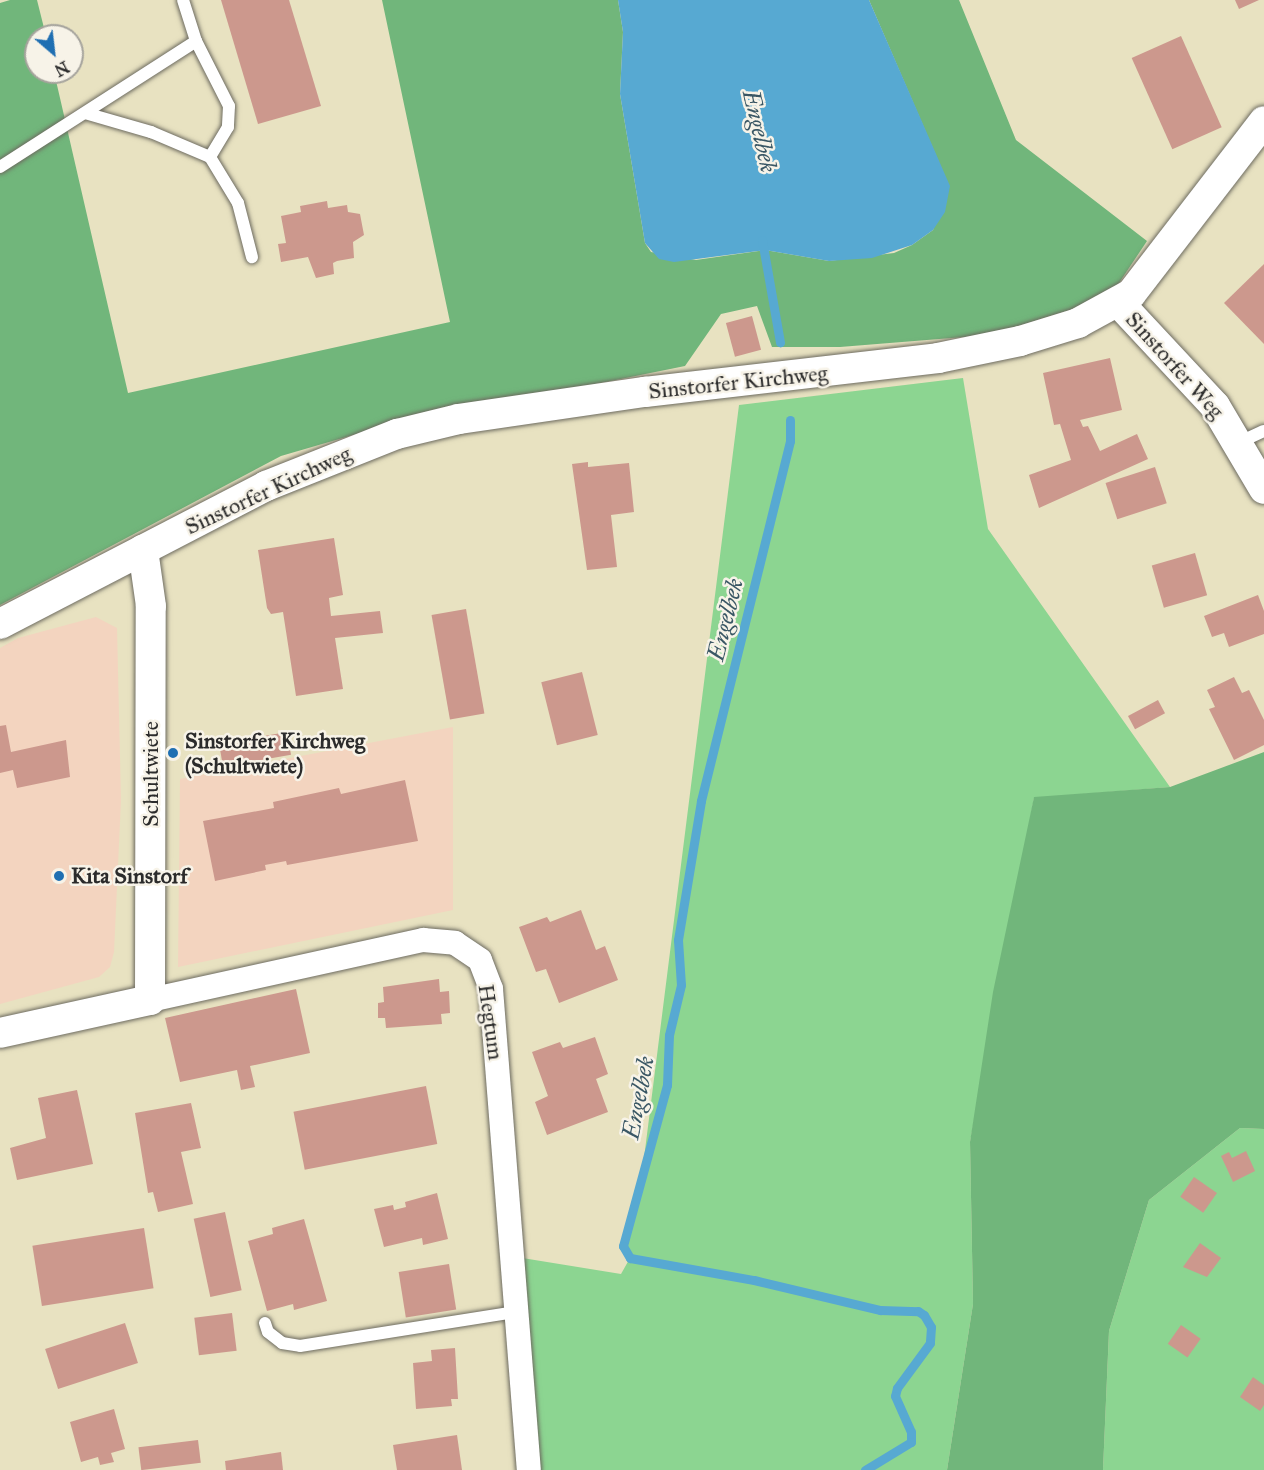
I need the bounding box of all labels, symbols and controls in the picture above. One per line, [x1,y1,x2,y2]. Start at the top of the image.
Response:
north arrow [24,24,84,84]
text: N [51,57,72,80]
water label: Engelbek [736,87,782,175]
street label: Sinstorfer Weg [1120,306,1230,424]
street label: Sinstorfer Kirchweg [647,359,829,405]
street label: Sinstorfer Kirchweg [181,440,355,540]
water label: Engelbek [702,576,750,664]
street label: Schultwiete [138,721,164,827]
place label: Sinstorfer Kirchweg (Schultwiete) [185,727,365,778]
marker: Sinstorfer Kirchweg (Schultwiete) [166,746,180,760]
place label: Kita Sinstorf [71,863,188,889]
marker: Kita Sinstorf [52,869,66,883]
street label: Hegtum [473,982,509,1062]
water label: Engelbek [617,1054,661,1142]

